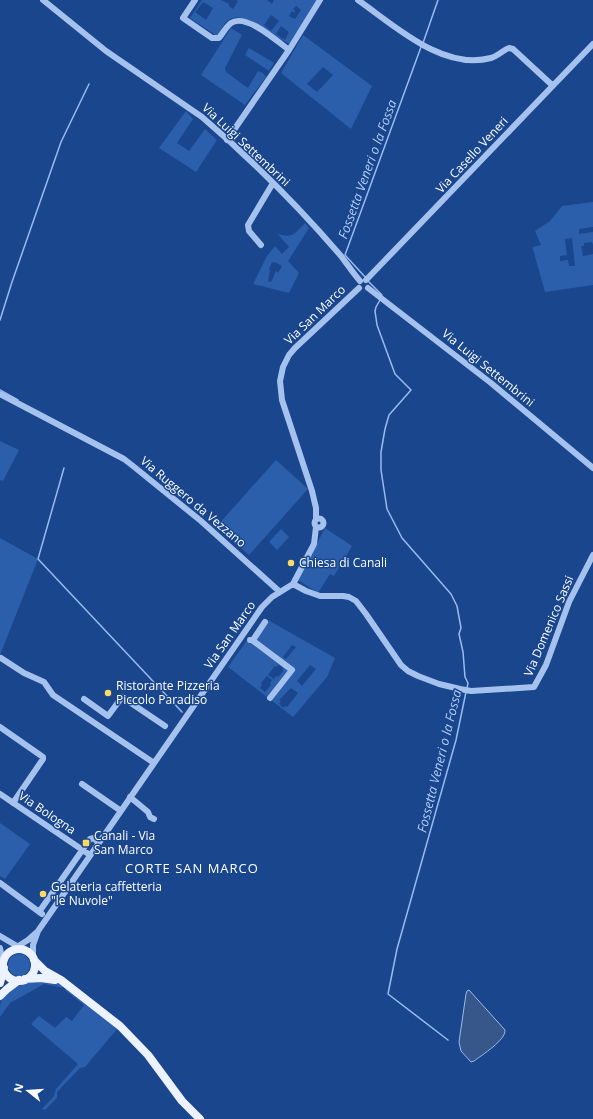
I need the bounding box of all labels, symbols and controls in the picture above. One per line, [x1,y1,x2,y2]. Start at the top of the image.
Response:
water label: Fossetta Veneri o la Fossa [333,96,401,241]
street label: Via Luigi Settembrini [199,99,294,190]
street label: Via Casello Veneri [432,113,512,197]
street label: Via San Marco [280,281,349,348]
street label: Via Luigi Settembrini [438,325,538,410]
street label: Via Ruggero da Vezzano [137,452,250,551]
place label: Chiesa di Canali [299,554,387,571]
marker: Chiesa di Canali [286,558,296,568]
street label: Via Domenico Sassi [520,573,577,679]
street label: Via San Marco [200,597,259,672]
place label: Ristorante Pizzeria Piccolo Paradiso [116,677,220,708]
water label: Fossetta Veneri o la Fossa [413,687,466,834]
marker: Ristorante Pizzeria Piccolo Paradiso [103,688,113,698]
street label: Via Bologna [15,787,79,838]
place label: Canali - Via San Marco [94,827,155,858]
marker: Canali - Via San Marco [81,838,91,848]
district label: CORTE SAN MARCO [125,859,259,877]
place label: Gelateria caffetteria "le Nuvole" [51,878,162,909]
marker: Gelateria caffetteria "le Nuvole" [38,889,48,899]
north arrow [8,1071,48,1111]
text: N [9,1081,26,1094]

